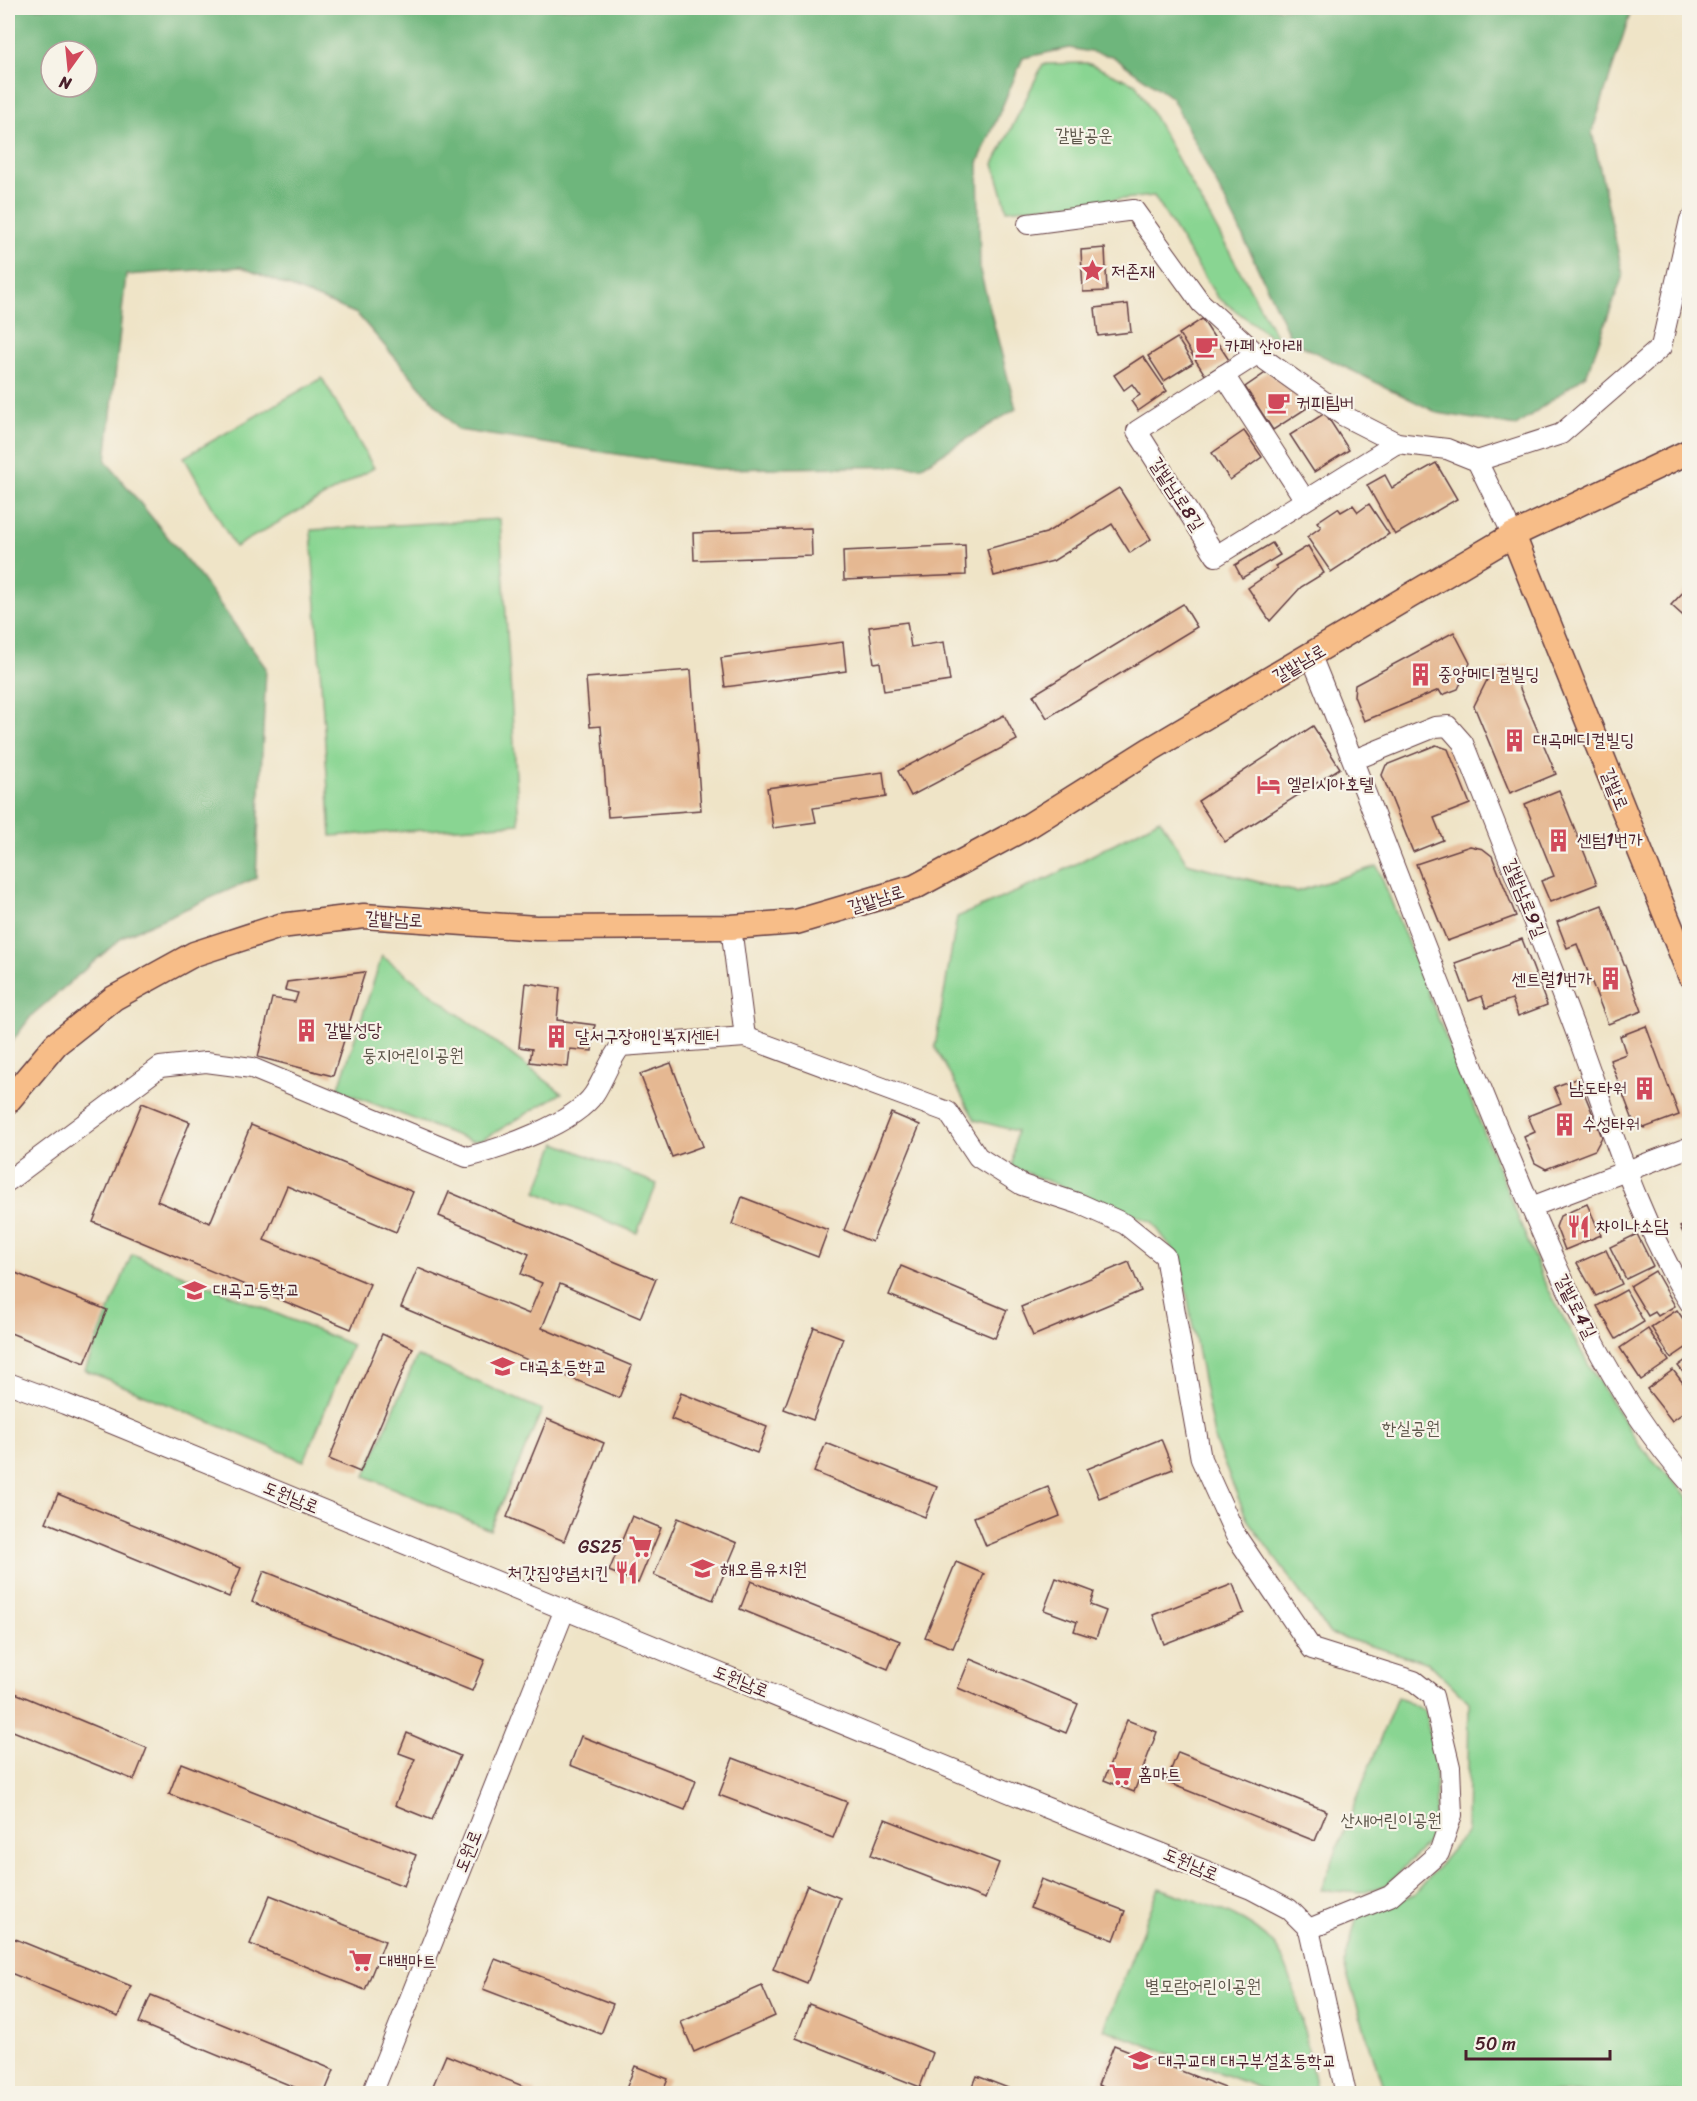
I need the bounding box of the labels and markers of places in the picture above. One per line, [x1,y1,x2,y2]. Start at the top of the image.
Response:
place label: 저존재 [1111,255,1155,287]
place icon: 저존재 [1080,258,1106,284]
place label: 카페 산아래 [1225,330,1302,362]
cafe icon: 카페 산아래 [1194,333,1220,359]
place label: 커피팀버 [1296,386,1354,418]
cafe icon: 커피팀버 [1265,389,1291,415]
place label: 중앙메디컬빌딩 [1438,658,1539,690]
building icon: 중앙메디컬빌딩 [1407,661,1433,687]
place label: 대곡메디컬빌딩 [1533,724,1634,756]
building icon: 대곡메디컬빌딩 [1502,727,1528,753]
place label: 엘리시아호텔 [1287,768,1374,800]
hotel icon: 엘리시아호텔 [1256,771,1282,797]
place label: 센텀1번가 [1577,824,1643,856]
building icon: 센텀1번가 [1546,827,1572,853]
place label: 센트럴1번가 [1512,963,1593,995]
building icon: 센트럴1번가 [1597,966,1623,992]
place label: 갈밭성당 [324,1014,382,1046]
building icon: 갈밭성당 [293,1017,319,1043]
place label: 달서구장애인복지센터 [575,1020,720,1052]
building icon: 달서구장애인복지센터 [544,1023,570,1049]
place label: 남도타워 [1569,1072,1627,1104]
building icon: 남도타워 [1632,1075,1658,1101]
place label: 수성타워 [1582,1108,1640,1140]
building icon: 수성타워 [1551,1111,1577,1137]
place label: 차이나소담 [1596,1210,1669,1242]
restaurant icon: 차이나소담 [1565,1213,1591,1239]
place label: 대곡고등학교 [213,1274,300,1306]
school or university icon: 대곡고등학교 [182,1277,208,1303]
place label: 대곡초등학교 [520,1351,607,1383]
school or university icon: 대곡초등학교 [489,1354,515,1380]
place label: GS25 [578,1531,622,1563]
supermarket icon: GS25 [627,1534,653,1560]
place label: 해오름유치원 [720,1553,807,1585]
school or university icon: 해오름유치원 [689,1556,715,1582]
place label: 처갓집양념치킨 [508,1557,609,1589]
restaurant icon: 처갓집양념치킨 [614,1560,640,1586]
place label: 홈마트 [1138,1758,1181,1790]
supermarket icon: 홈마트 [1107,1761,1133,1787]
place label: 대백마트 [379,1945,437,1977]
supermarket icon: 대백마트 [348,1948,374,1974]
place label: 대구교대 대구부설초등학교 [1158,2045,1337,2077]
school or university icon: 대구교대 대구부설초등학교 [1127,2048,1153,2074]

